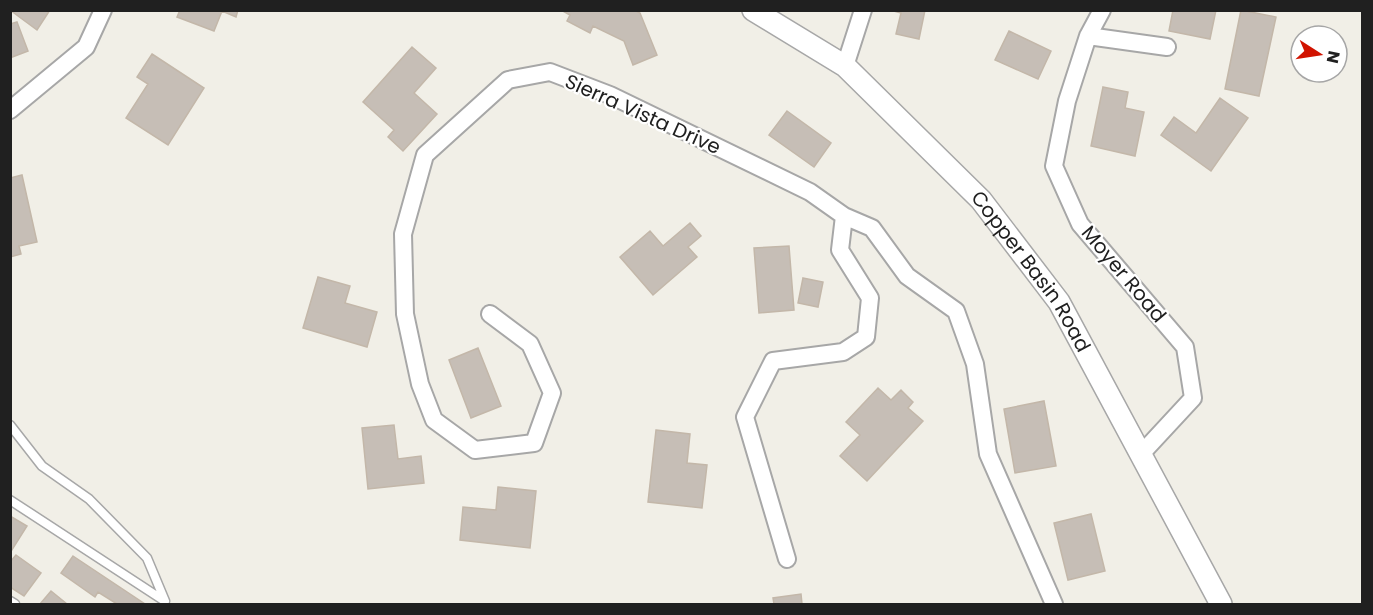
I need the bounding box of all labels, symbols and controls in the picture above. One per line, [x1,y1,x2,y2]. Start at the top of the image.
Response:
north arrow [1289,24,1349,84]
text: N [1321,49,1346,65]
street label: Sierra Vista Drive [561,67,725,161]
street label: Copper Basin Road [965,184,1097,357]
street label: Moyer Road [1075,220,1173,328]

